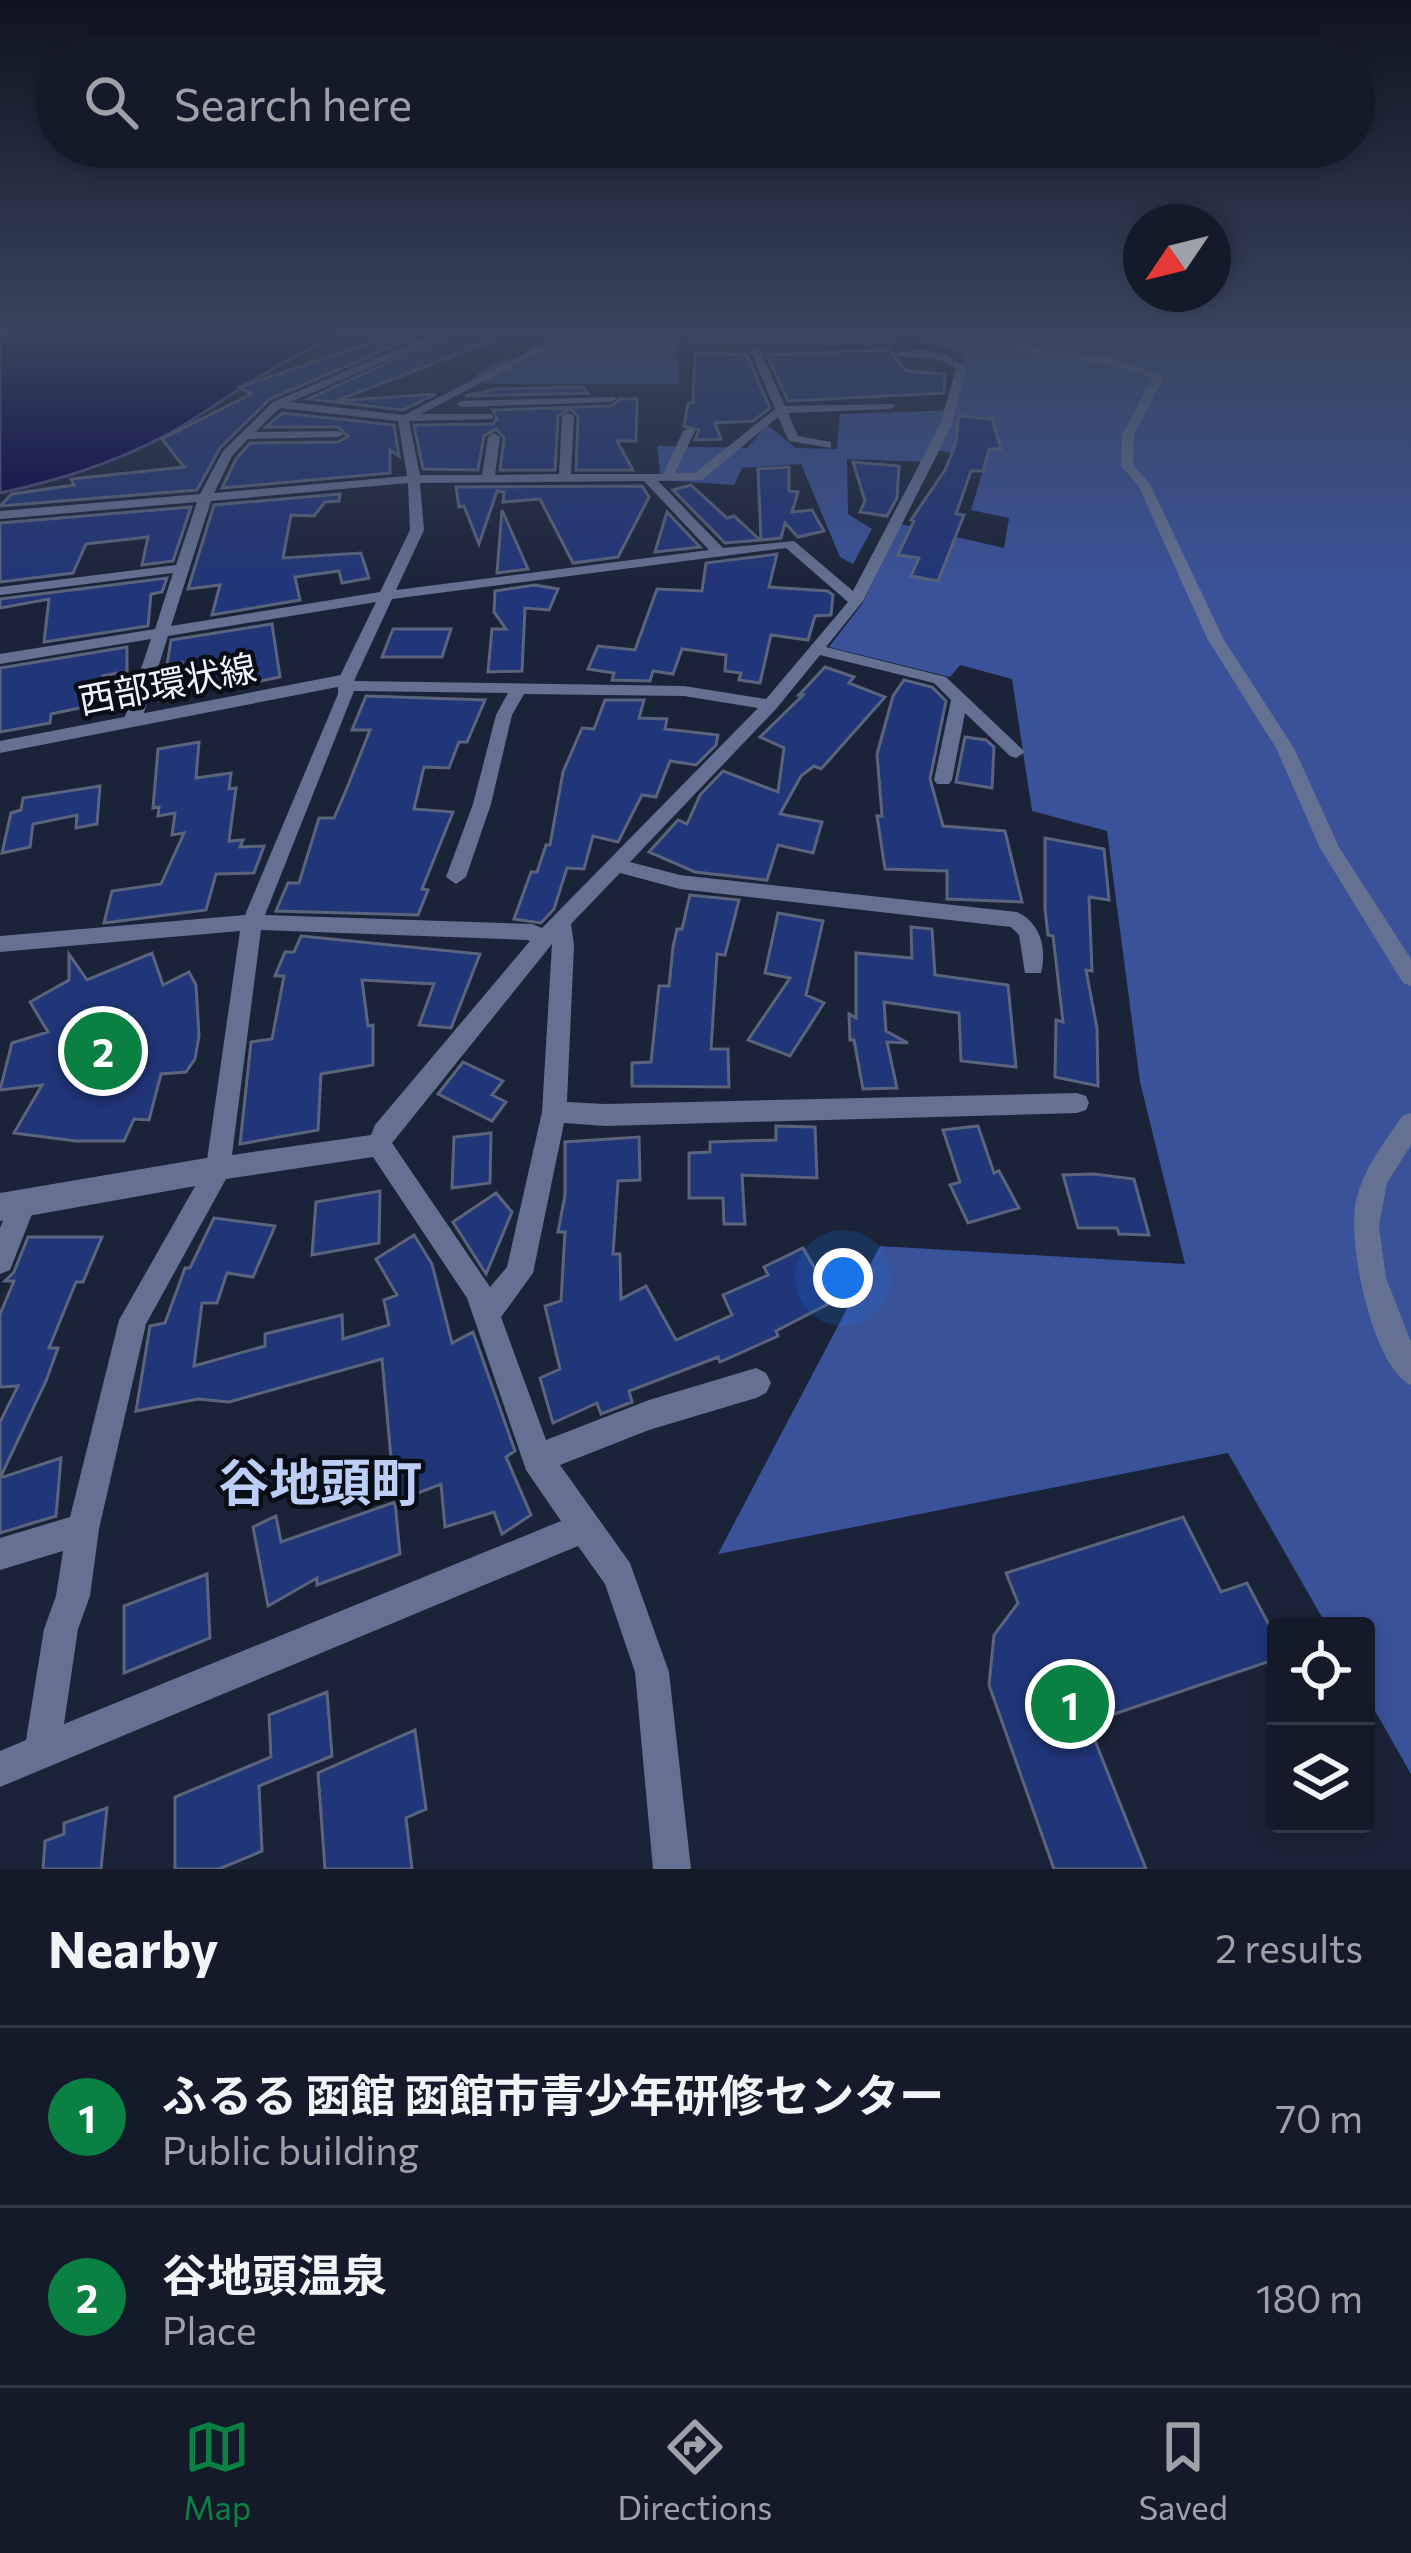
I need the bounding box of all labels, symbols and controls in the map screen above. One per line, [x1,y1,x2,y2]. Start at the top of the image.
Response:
search box [36,36,1375,168]
icon: search [78,69,144,135]
text: Search here [174,75,412,130]
north arrow [1123,204,1231,312]
street label: 西部環状線 [74,643,260,721]
pin: 2 [64,1006,142,1096]
your location [813,1248,873,1308]
district label: 谷地頭町 [218,1449,422,1512]
map controls [1267,1617,1375,1833]
button: locate [1267,1617,1375,1725]
pin: 1 [1031,1659,1109,1749]
button: layers [1267,1725,1375,1833]
text: Nearby [48,1916,218,1979]
text: 2 results [1215,1923,1363,1971]
text: ふるる 函館 函館市青少年研修センター [162,2066,944,2121]
text: 1 [78,2093,96,2141]
text: 70 m [1276,2093,1363,2141]
text: Public building [162,2125,419,2173]
text: 谷地頭温泉 [162,2246,387,2301]
text: 2 [76,2273,98,2321]
text: 180 m [1256,2273,1363,2321]
text: Place [162,2305,257,2353]
tab: Map [183,2414,251,2527]
tab: Directions [618,2414,772,2527]
tab: Saved [1139,2414,1228,2527]

